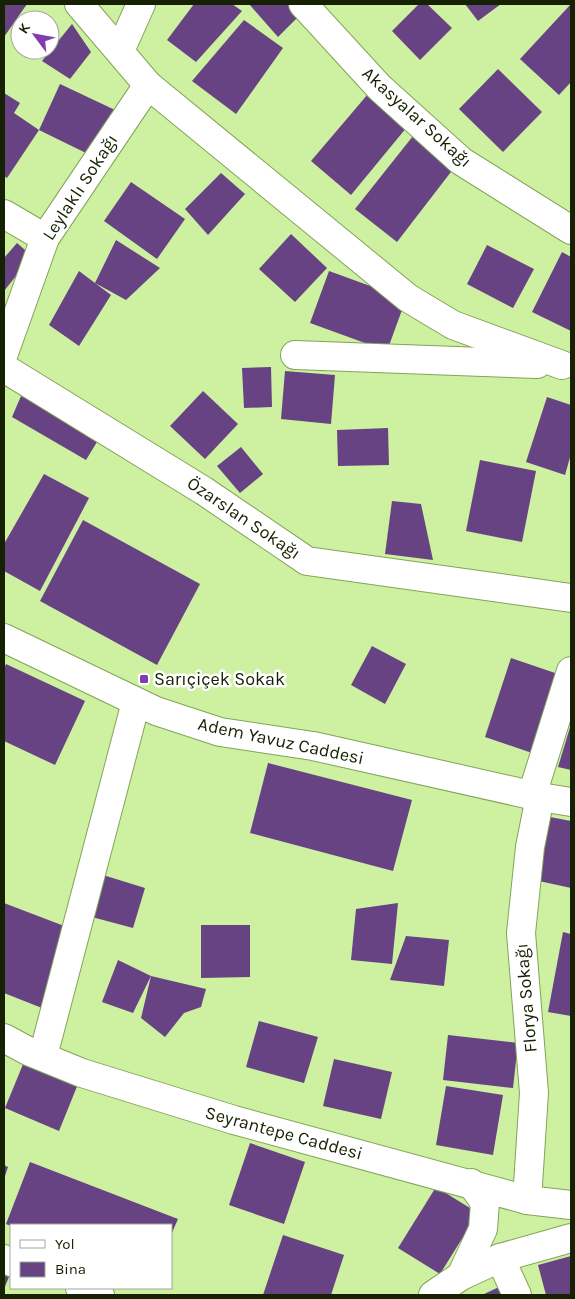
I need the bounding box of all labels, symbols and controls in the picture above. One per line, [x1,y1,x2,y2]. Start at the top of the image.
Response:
north arrow [10,10,60,60]
text: K [15,19,34,37]
street label: Akasyalar Sokağı [358,62,476,172]
street label: Leylaklı Sokağı [38,130,122,244]
street label: Özarslan Sokağı [183,472,305,564]
place label: Sarıçiçek Sokak [154,668,285,690]
marker: Sarıçiçek Sokak [138,673,150,685]
street label: Adem Yavuz Caddesi [196,713,366,769]
street label: Florya Sokağı [510,942,542,1054]
street label: Seyrantepe Caddesi [203,1101,365,1165]
legend [10,1224,172,1289]
text: Yol [55,1235,75,1253]
text: Bina [55,1260,86,1278]

